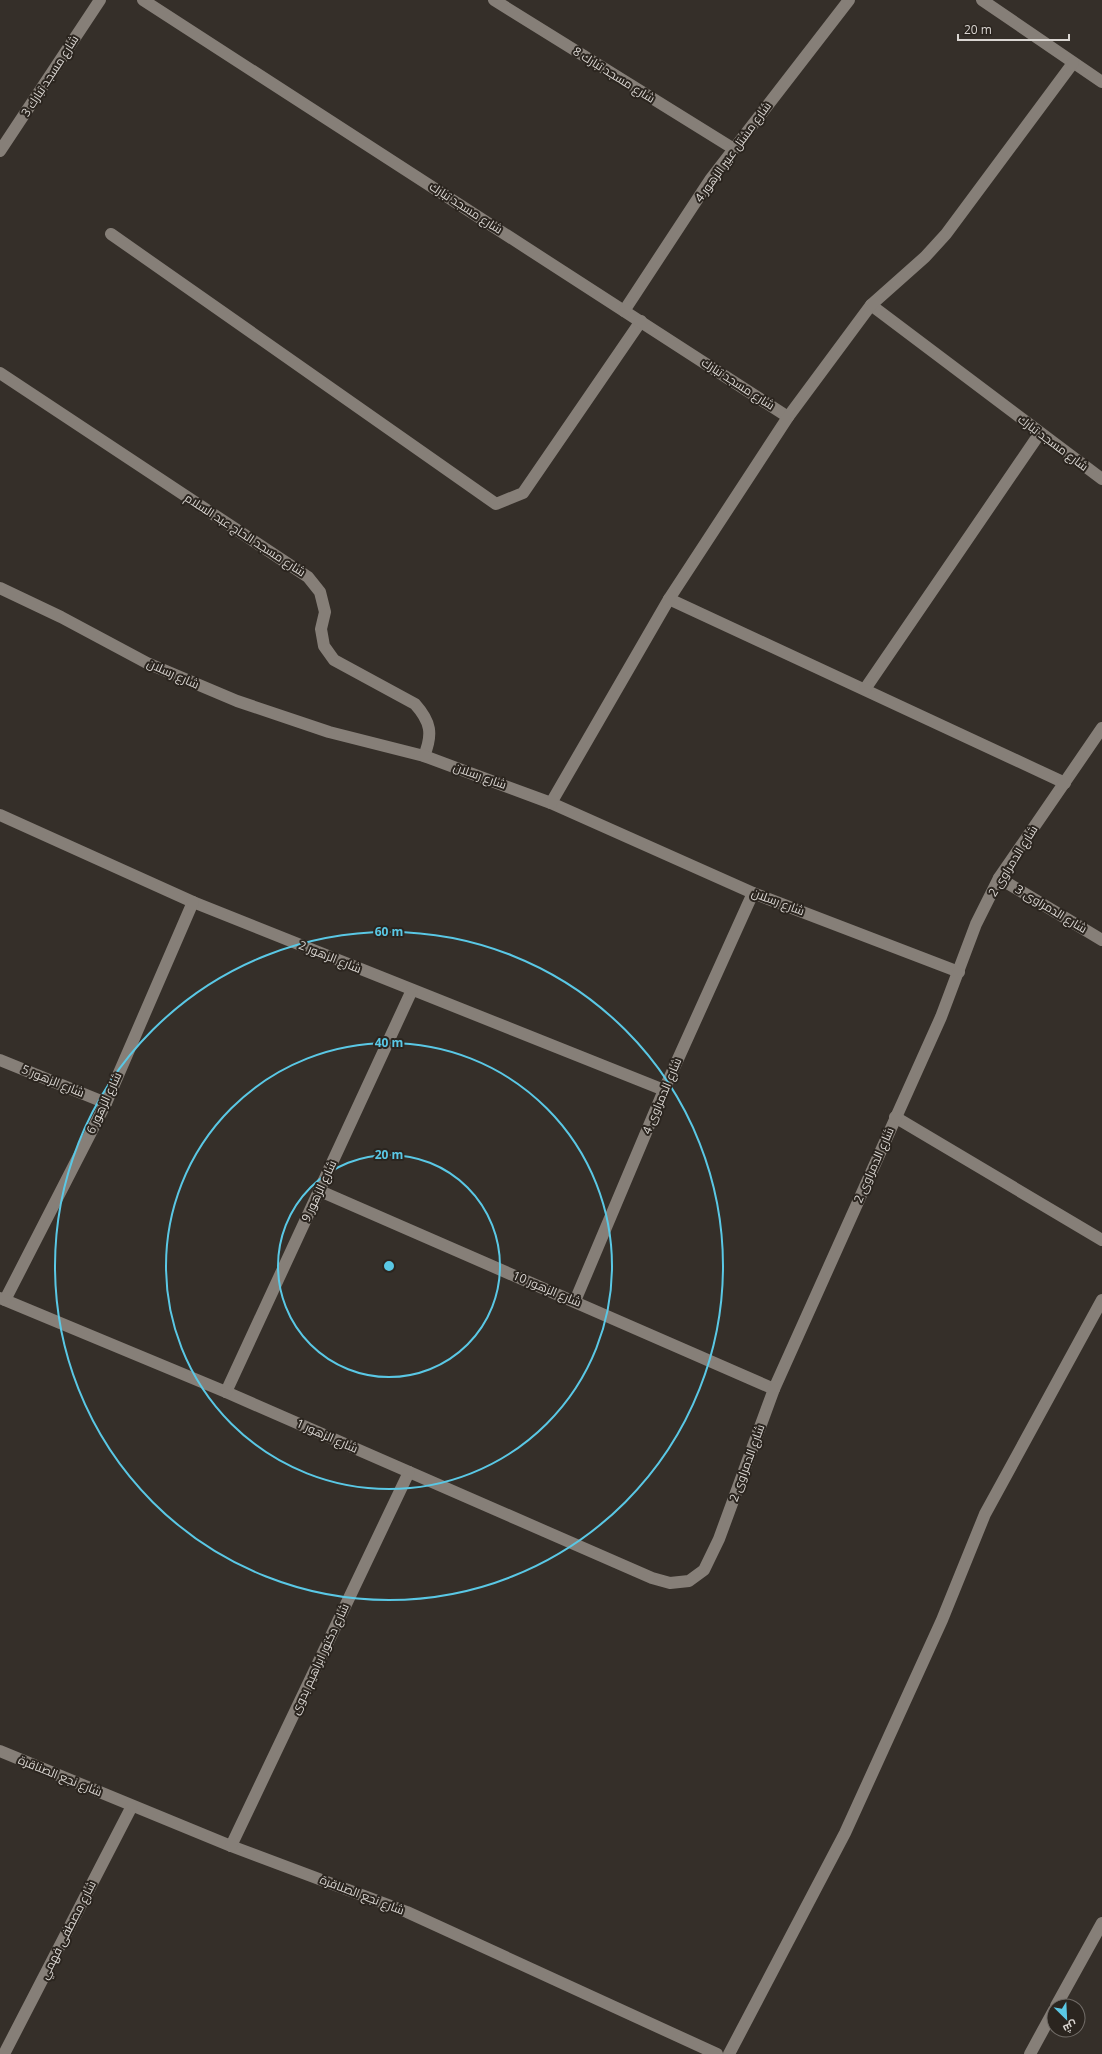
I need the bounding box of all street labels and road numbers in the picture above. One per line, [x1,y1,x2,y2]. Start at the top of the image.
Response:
street label: شارع مسجد تبارك 3 [17,32,82,120]
street label: شارع مسجد تبارك 8 [570,42,659,107]
street label: شارع مشتل عبير الزهور 4 [690,98,775,205]
street label: شارع مسجد تبارك [426,178,506,238]
street label: شارع مسجد تبارك [698,354,778,414]
street label: شارع مسجد تبارك [1015,411,1092,475]
street label: شارع مسجد الحاج عبد السلام [181,489,309,580]
street label: شارع رسلان [144,654,202,693]
street label: شارع رسلان [451,758,509,793]
street label: شارع الدمراوى 2 [984,822,1041,900]
street label: شارع الدمراوى 3 [1012,880,1090,937]
street label: شارع رسلان [749,884,807,919]
street label: شارع الزهور 2 [296,936,364,977]
street label: شارع الدمراوى 4 [638,1055,685,1136]
street label: شارع الزهور 5 [19,1060,87,1101]
street label: شارع الزهور 6 [82,1069,125,1136]
street label: شارع الدمراوى 2 [849,1124,898,1205]
street label: شارع الزهور 9 [297,1157,340,1224]
street label: شارع الزهور 10 [510,1266,584,1311]
street label: شارع الزهور 1 [294,1414,361,1457]
street label: شارع الدمراوى 2 [725,1422,768,1504]
street label: شارع دكتور ابراهيم بدوى [286,1600,353,1717]
street label: شارع نجع الصناقرة [16,1751,105,1800]
street label: شارع نجع الصناقرة [317,1871,407,1918]
street label: شارع مصطفى فهمي [35,1877,102,1983]

